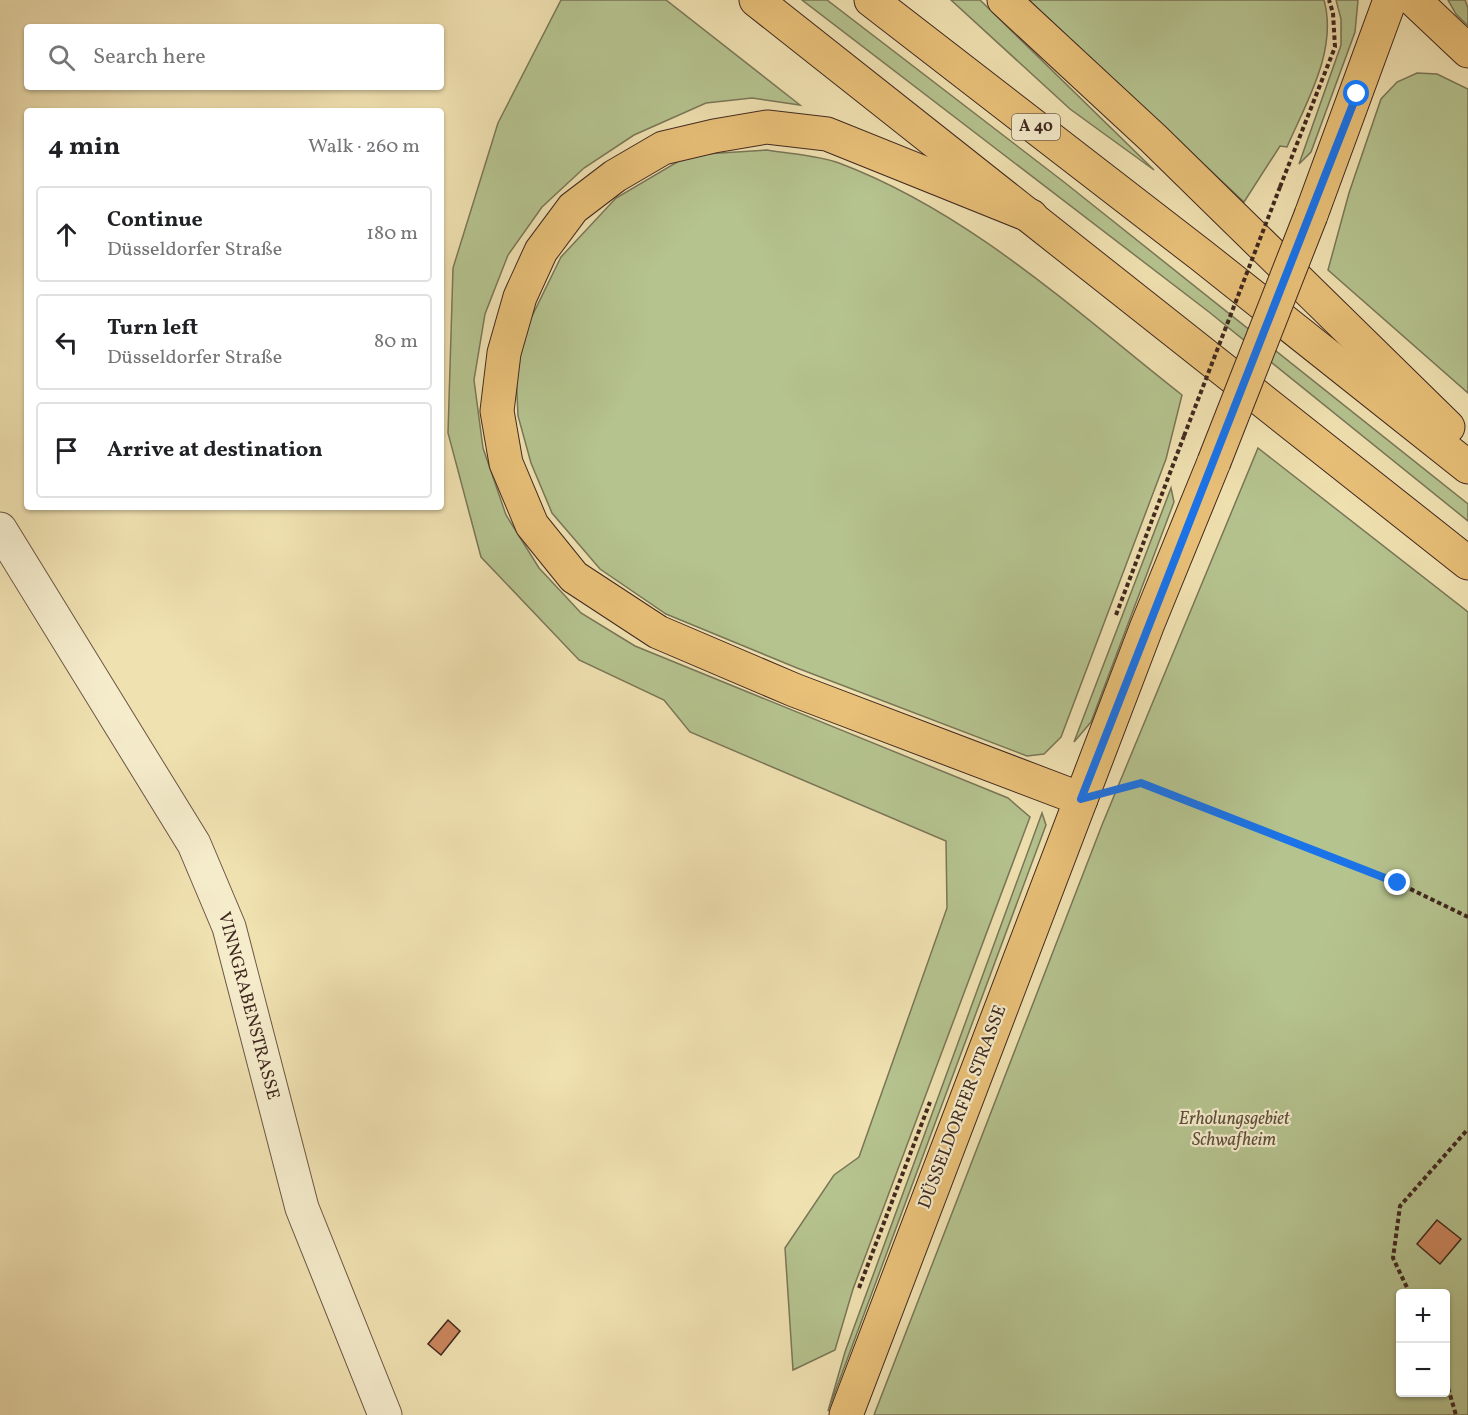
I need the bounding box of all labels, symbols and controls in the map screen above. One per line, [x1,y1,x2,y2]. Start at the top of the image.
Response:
search box [24,24,444,90]
icon: search [45,41,78,74]
text: Search here [93,42,206,73]
route start [1343,80,1369,106]
road number: A 40 [1012,114,1060,140]
text: 4 min [48,129,120,165]
text: Walk · 260 m [308,133,420,161]
text: Continue [107,205,203,236]
icon: ahead [50,218,83,251]
text: 180 m [366,220,418,248]
text: Düsseldorfer Straße [107,236,282,264]
text: Turn left [107,313,198,344]
icon: left [50,326,83,359]
text: 80 m [374,328,418,356]
text: Düsseldorfer Straße [107,344,282,372]
icon: arrive [50,434,83,467]
text: Arrive at destination [107,435,323,466]
route end [1384,869,1410,895]
street label: VINNGRABENSTRASSE [211,909,285,1103]
street label: DÜSSELDORFER STRASSE [913,1001,1014,1213]
park label: Erholungsgebiet Schwafheim [1178,1107,1291,1153]
map controls [1396,1289,1450,1397]
button: + [1396,1289,1450,1343]
button: − [1396,1343,1450,1397]

